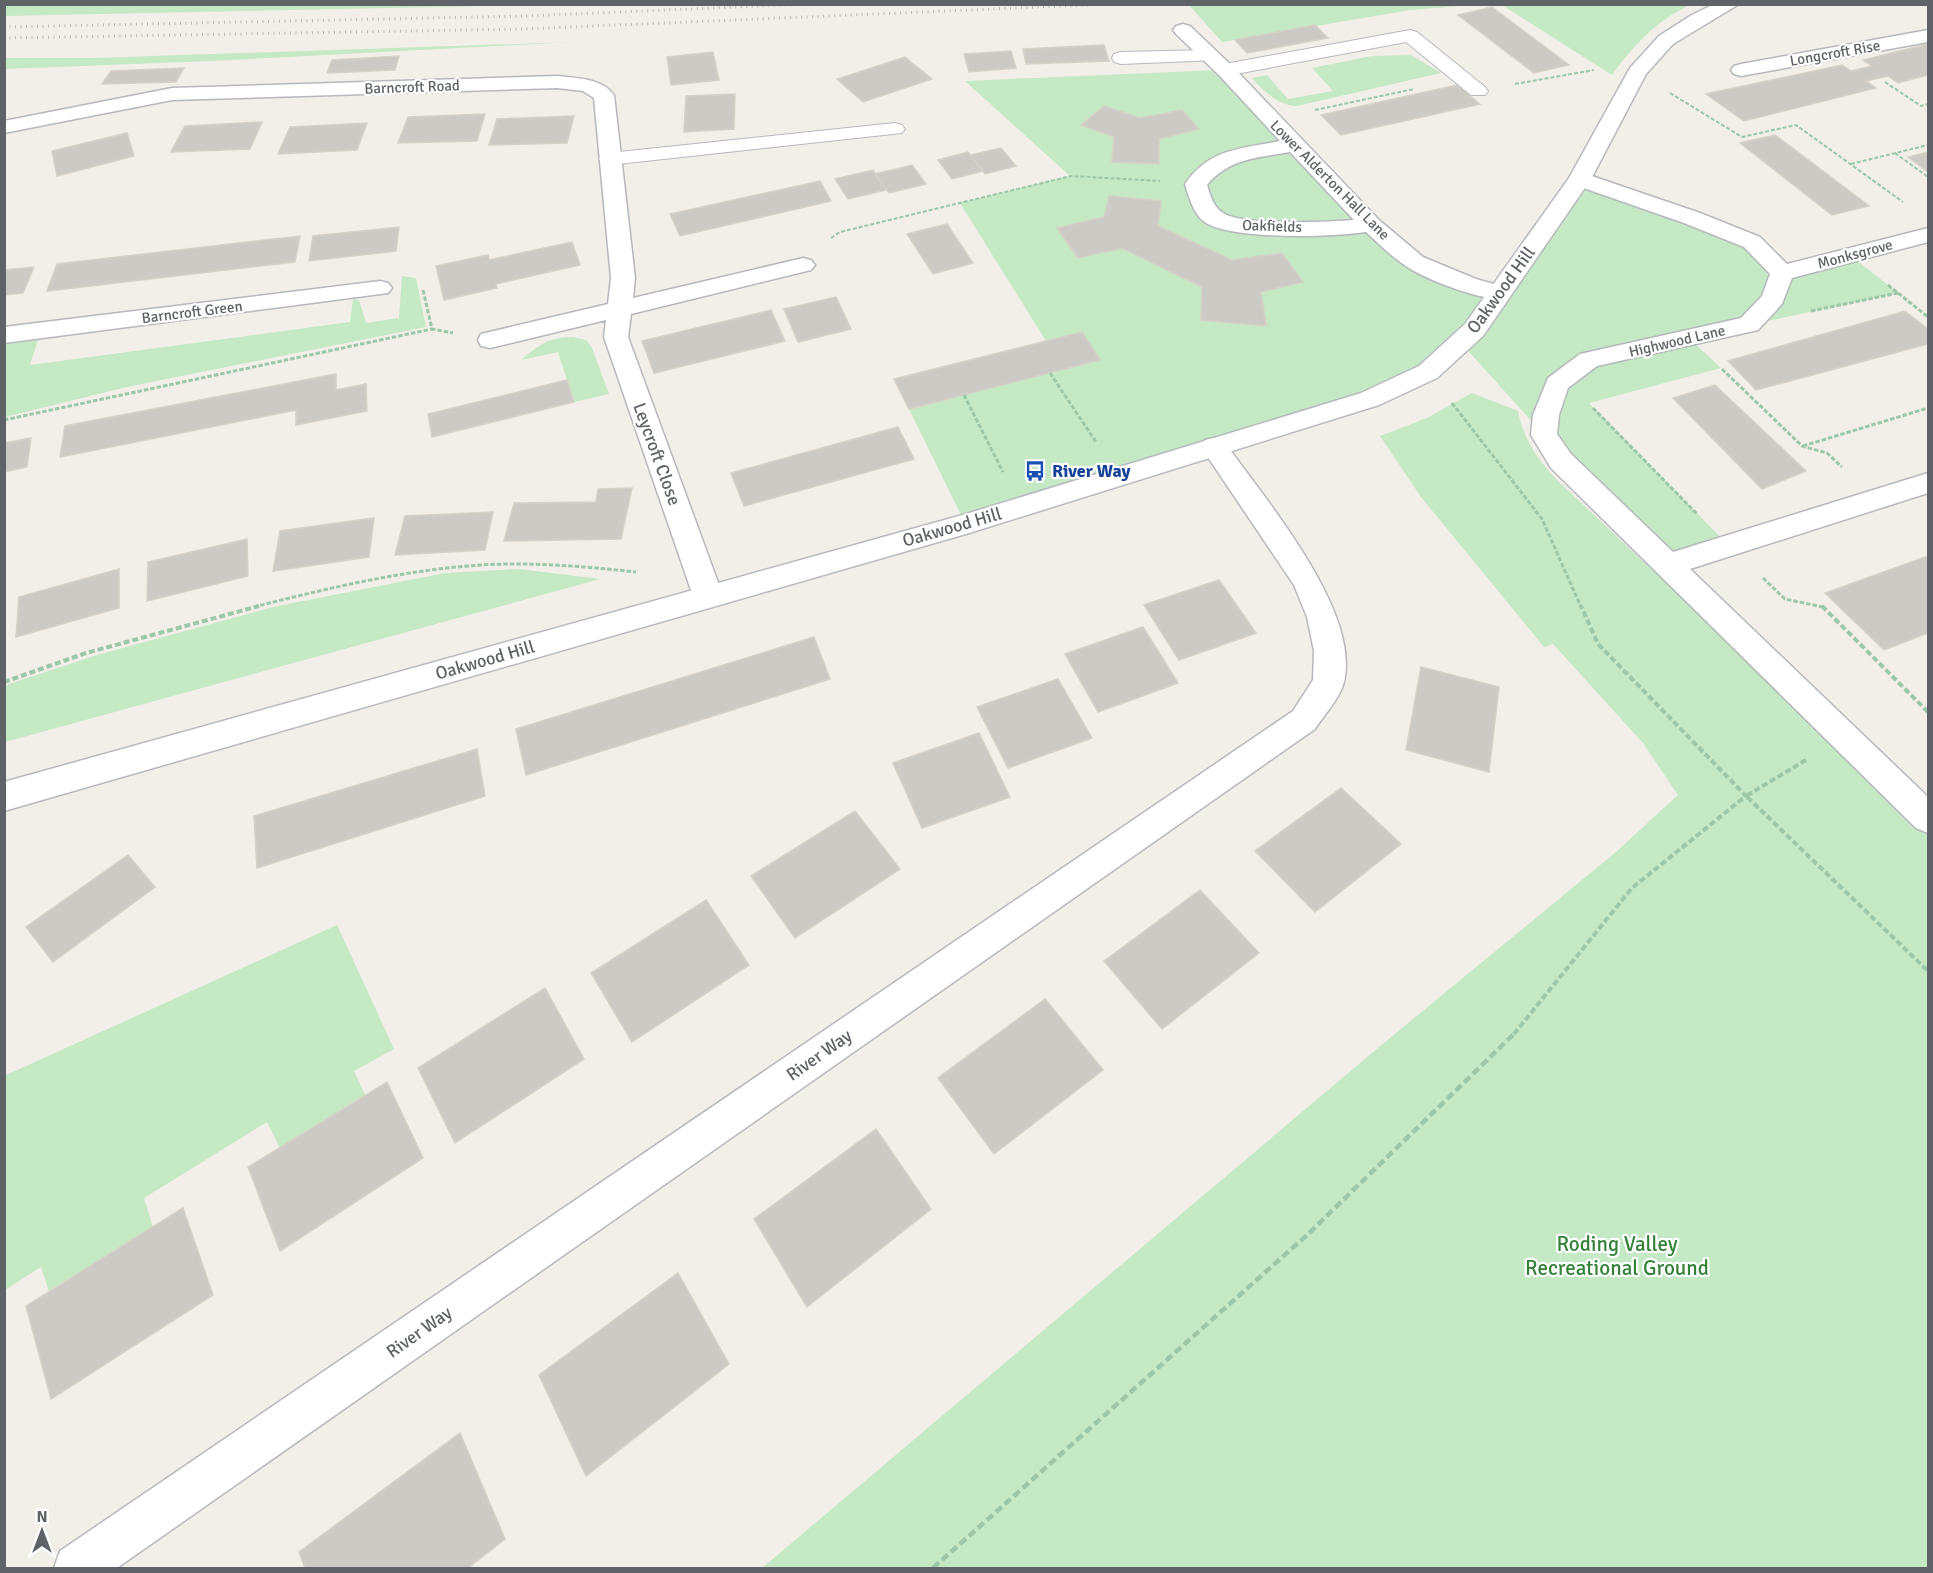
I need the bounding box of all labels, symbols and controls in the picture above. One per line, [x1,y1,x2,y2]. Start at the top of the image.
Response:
street label: Longcroft Rise [1788,36,1882,70]
street label: Barncroft Road [364,76,460,98]
street label: Lower Alderton Hall Lane [1266,116,1394,244]
street label: Oakfields [1242,216,1303,236]
street label: Monksgrove [1815,235,1895,273]
street label: Oakwood Hill [1462,242,1540,338]
street label: Barncroft Green [141,297,243,327]
street label: Highwood Lane [1627,321,1727,361]
street label: Leycroft Close [628,400,686,508]
bus stop icon: River Way [1023,459,1047,483]
place label: River Way [1052,460,1131,482]
street label: Oakwood Hill [900,502,1004,552]
street label: Oakwood Hill [433,635,537,685]
street label: River Way [782,1024,857,1086]
park label: Roding Valley Recreational Ground [1525,1231,1709,1281]
street label: River Way [382,1301,457,1363]
north arrow [12,1501,72,1561]
text: N [36,1507,48,1527]

